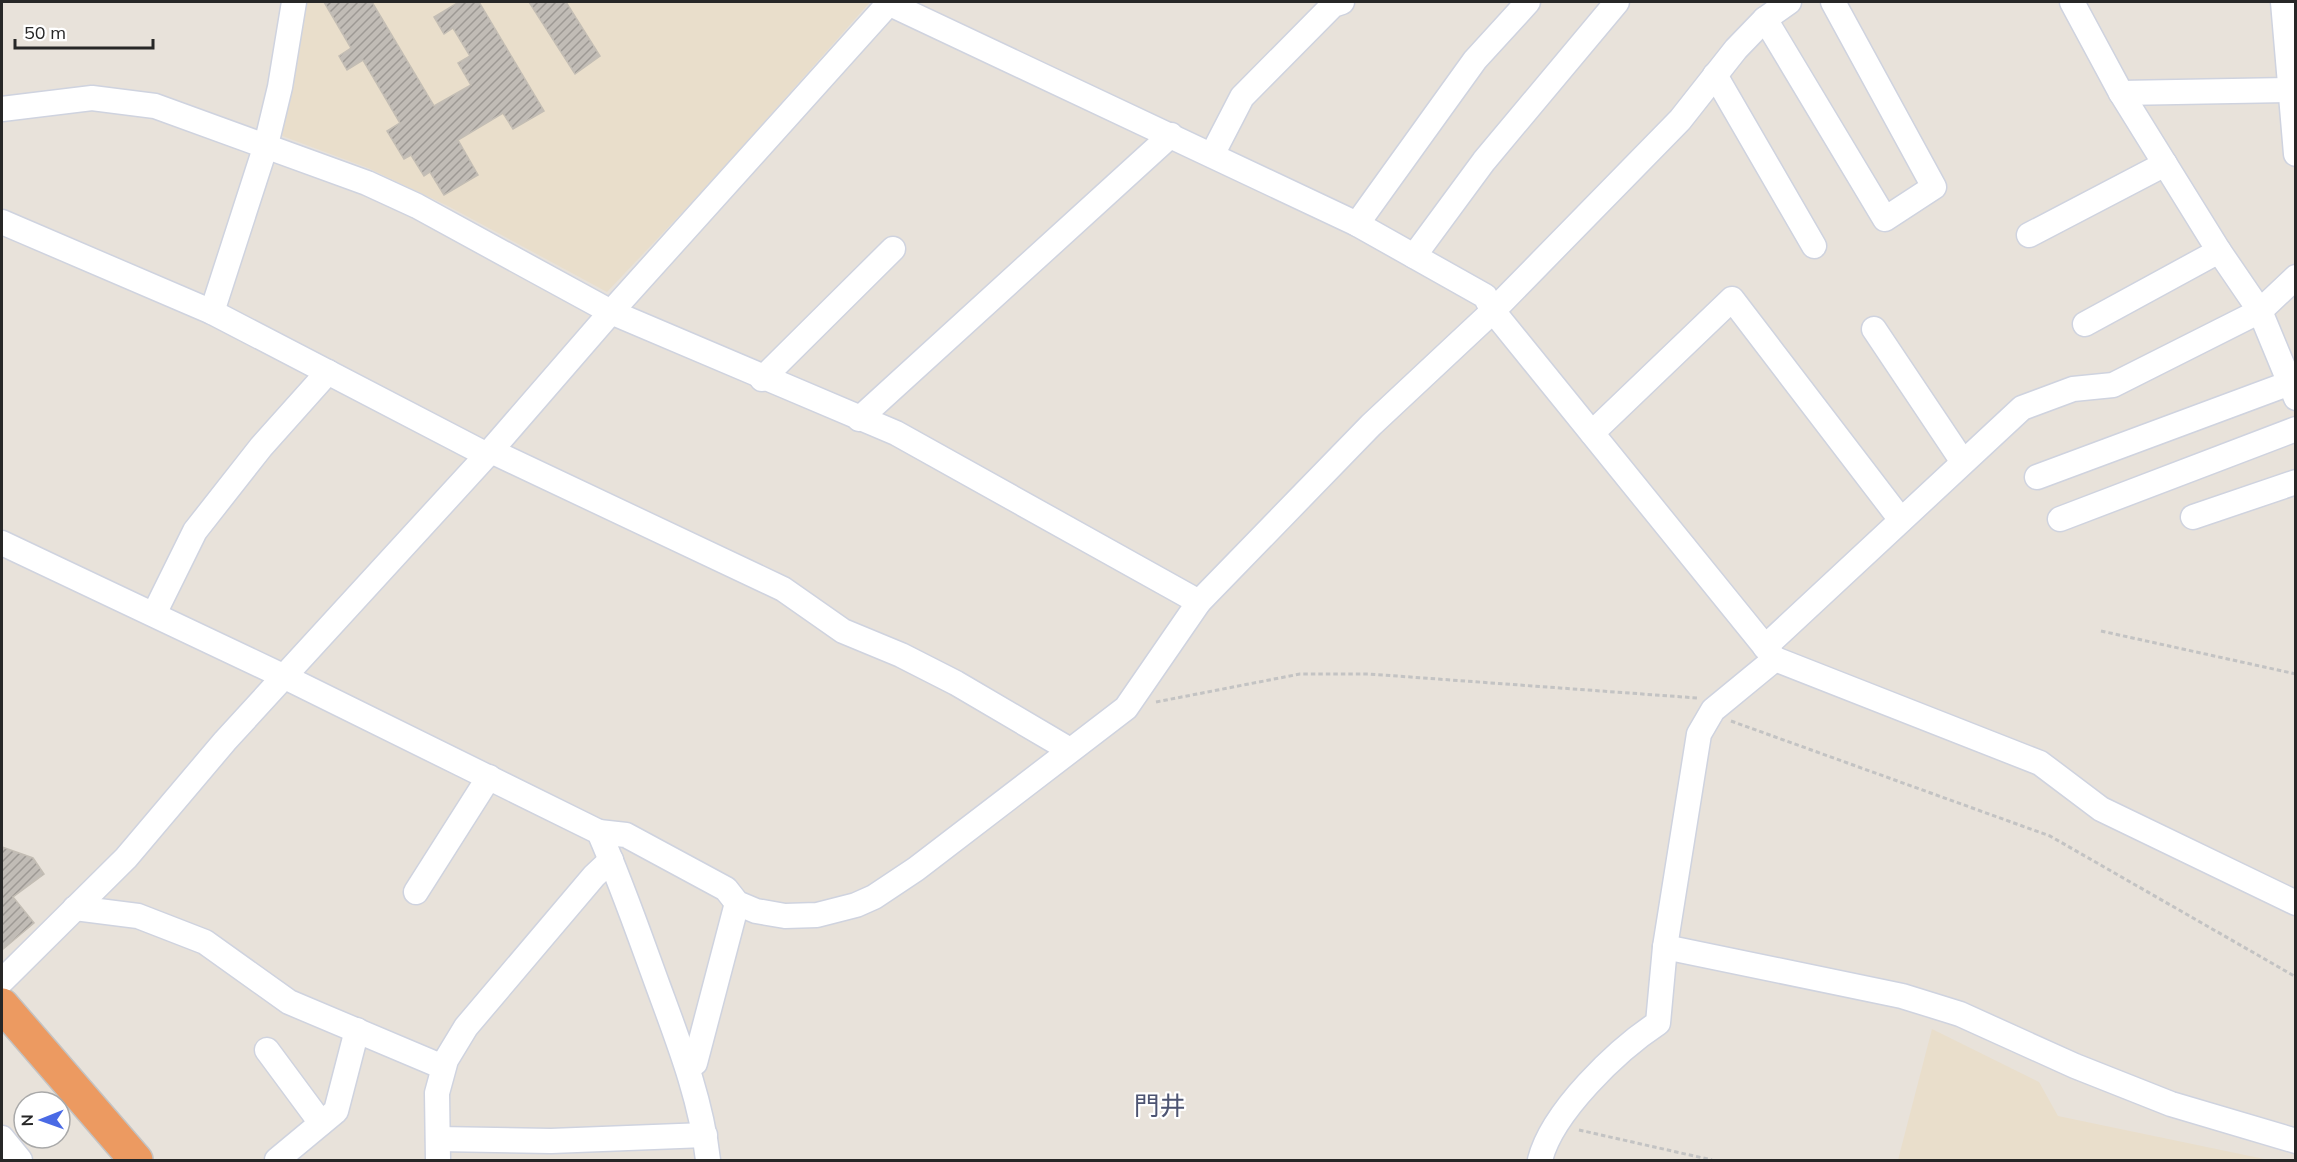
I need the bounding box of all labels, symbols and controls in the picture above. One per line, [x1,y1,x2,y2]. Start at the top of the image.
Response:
scale bar [15,12,153,50]
text: 50 m [24,21,66,44]
district label: 門井 [1134,1089,1186,1122]
north arrow [12,1090,72,1150]
text: N [17,1114,37,1126]

